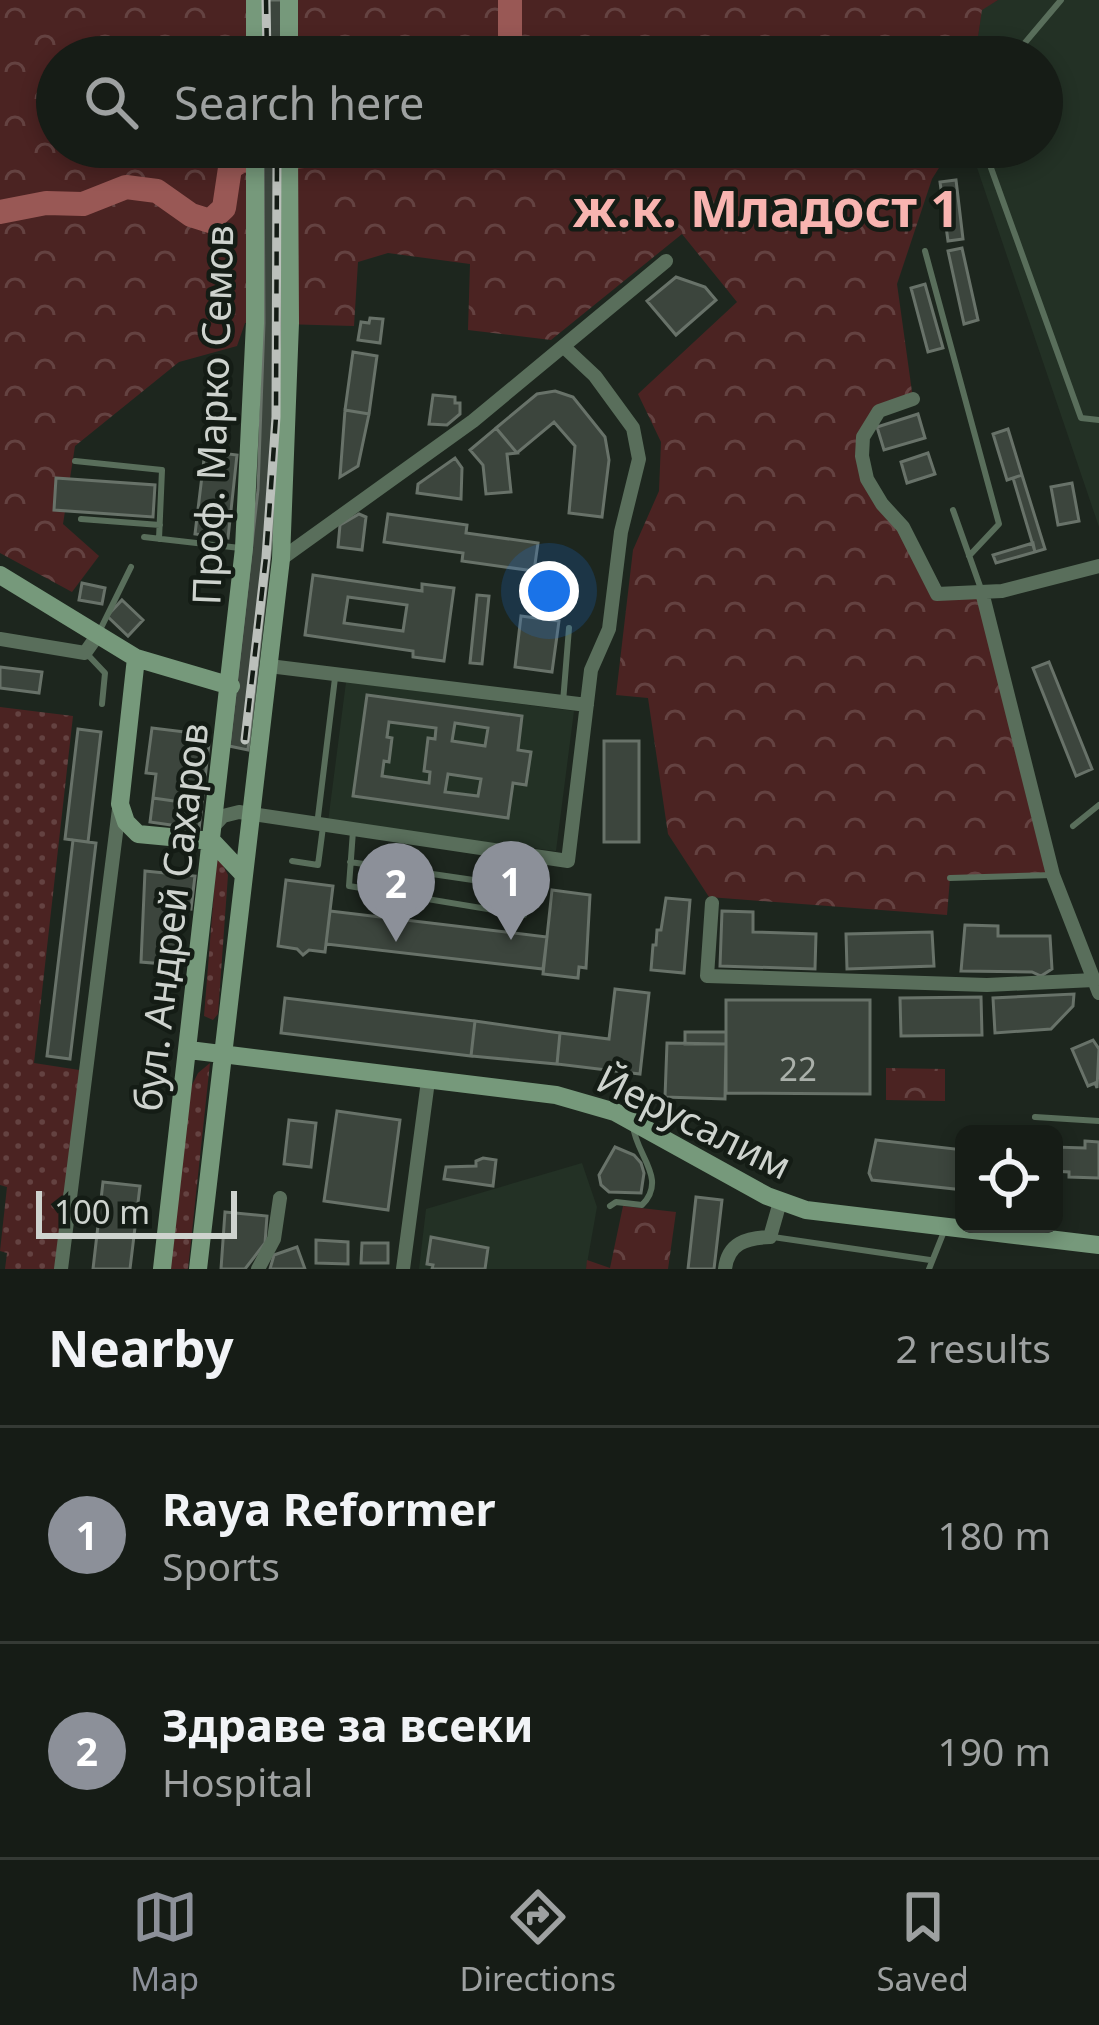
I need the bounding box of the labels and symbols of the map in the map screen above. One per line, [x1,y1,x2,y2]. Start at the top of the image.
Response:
district label: ж.к. Младост 1 [573,172,959,242]
street label: Проф. Марко Семов [178,224,245,606]
your location [519,561,579,621]
street label: бул. Андрей Сахаров [119,719,220,1114]
pin: 1 [472,841,550,940]
pin: 2 [357,843,435,942]
house number: 22 [779,1046,817,1091]
street label: Йерусалим [589,1051,801,1191]
scale bar [36,1185,237,1238]

